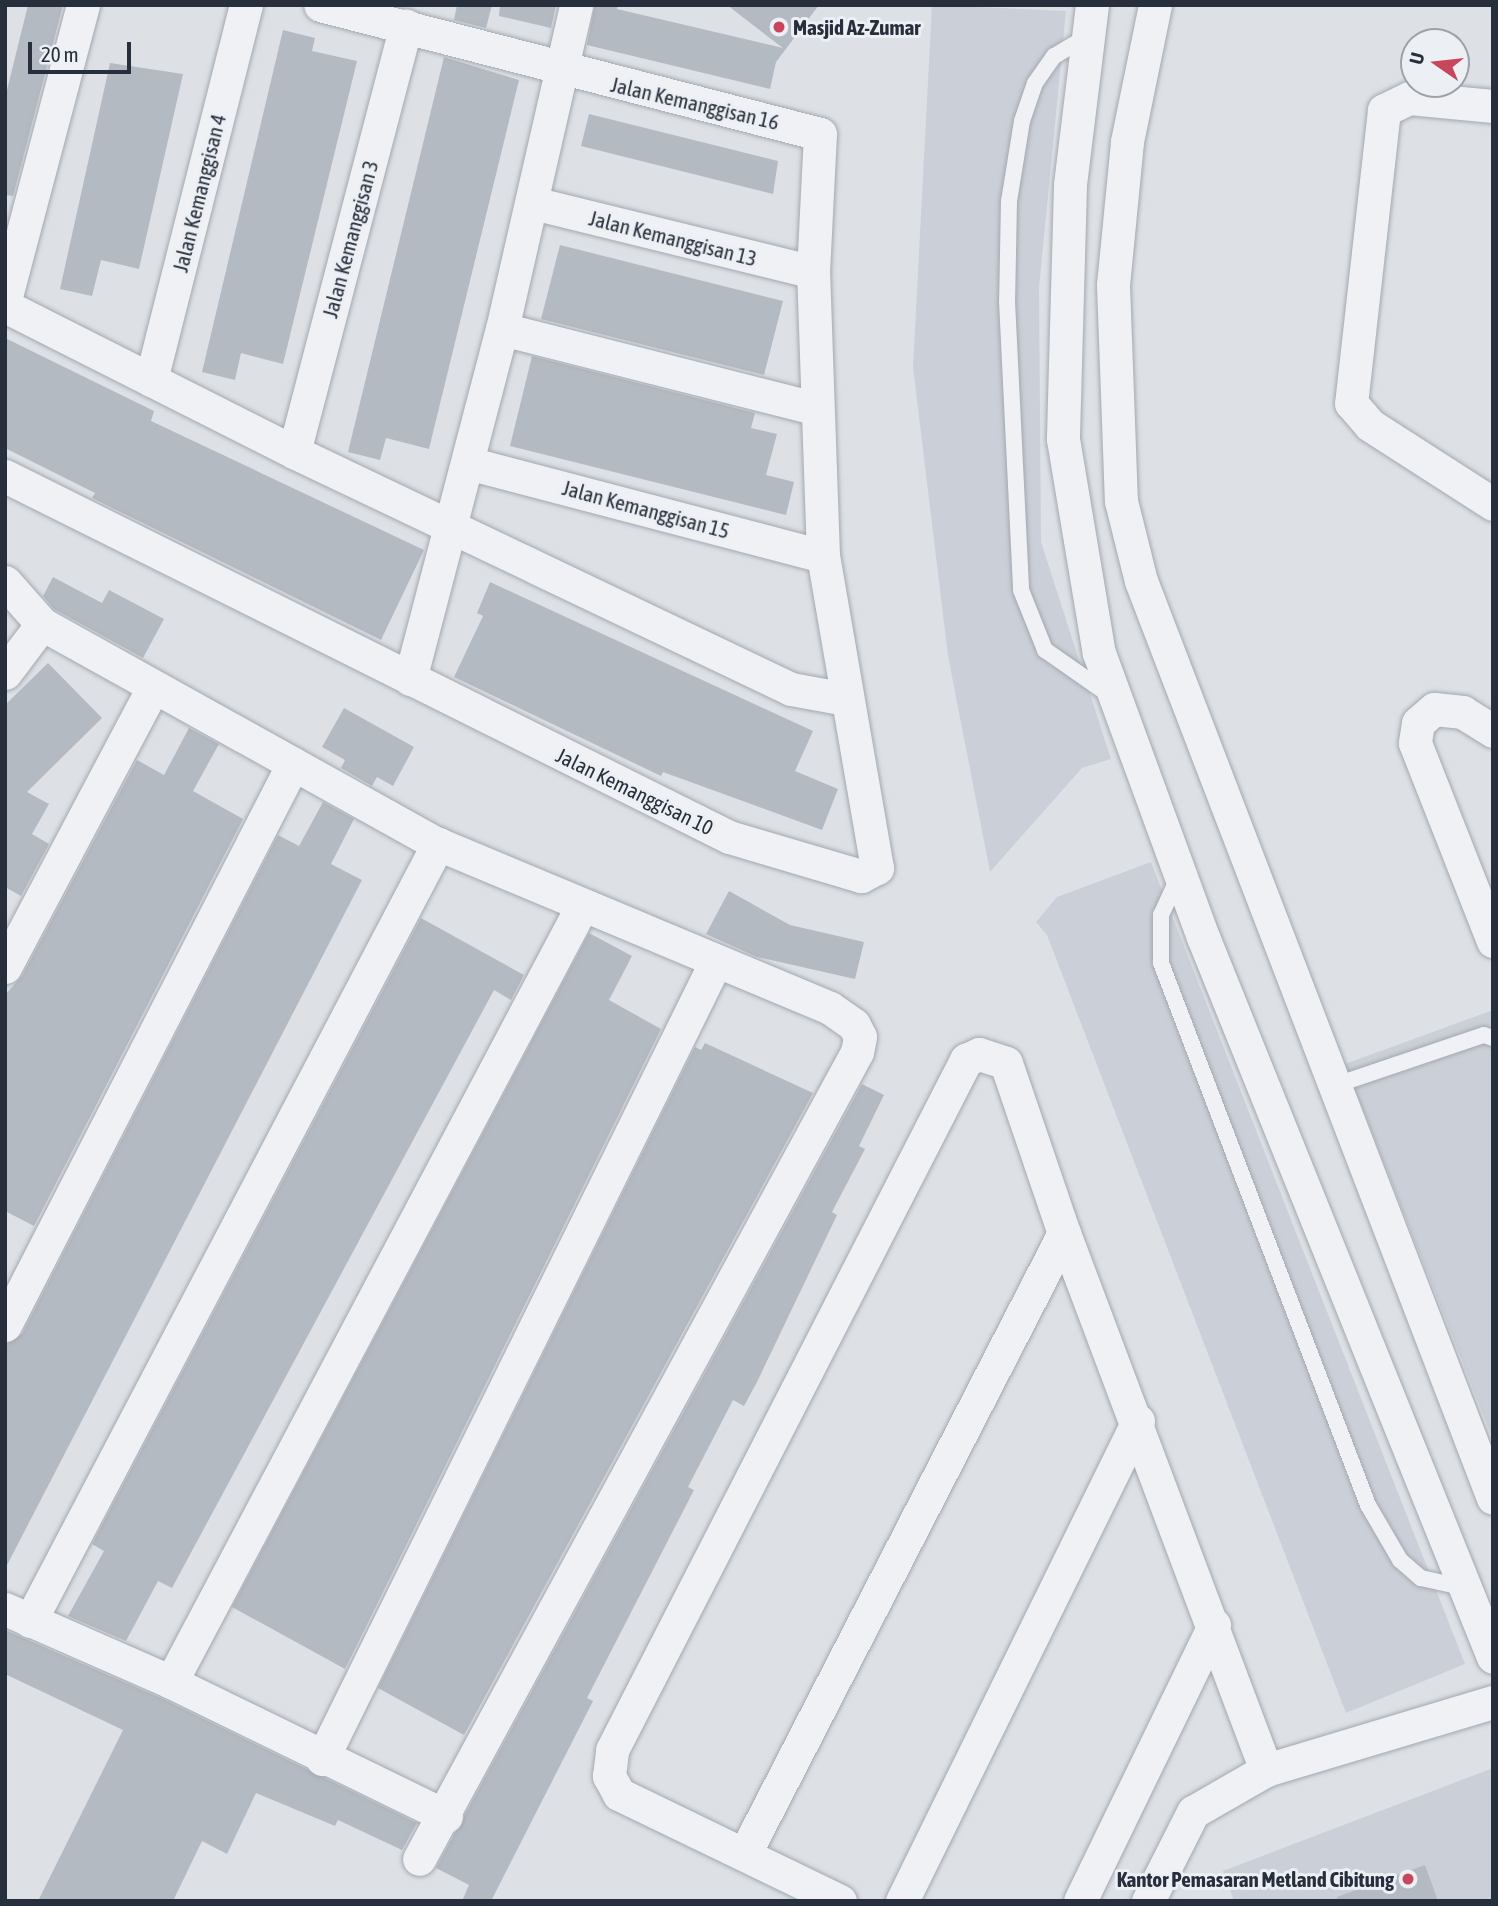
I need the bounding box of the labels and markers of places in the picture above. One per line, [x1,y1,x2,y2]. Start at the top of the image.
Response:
place label: Masjid Az-Zumar [793,14,921,40]
marker: Masjid Az-Zumar [771,19,787,35]
place label: Kantor Pemasaran Metland Cibitung [1117,1866,1394,1892]
marker: Kantor Pemasaran Metland Cibitung [1400,1871,1416,1887]

